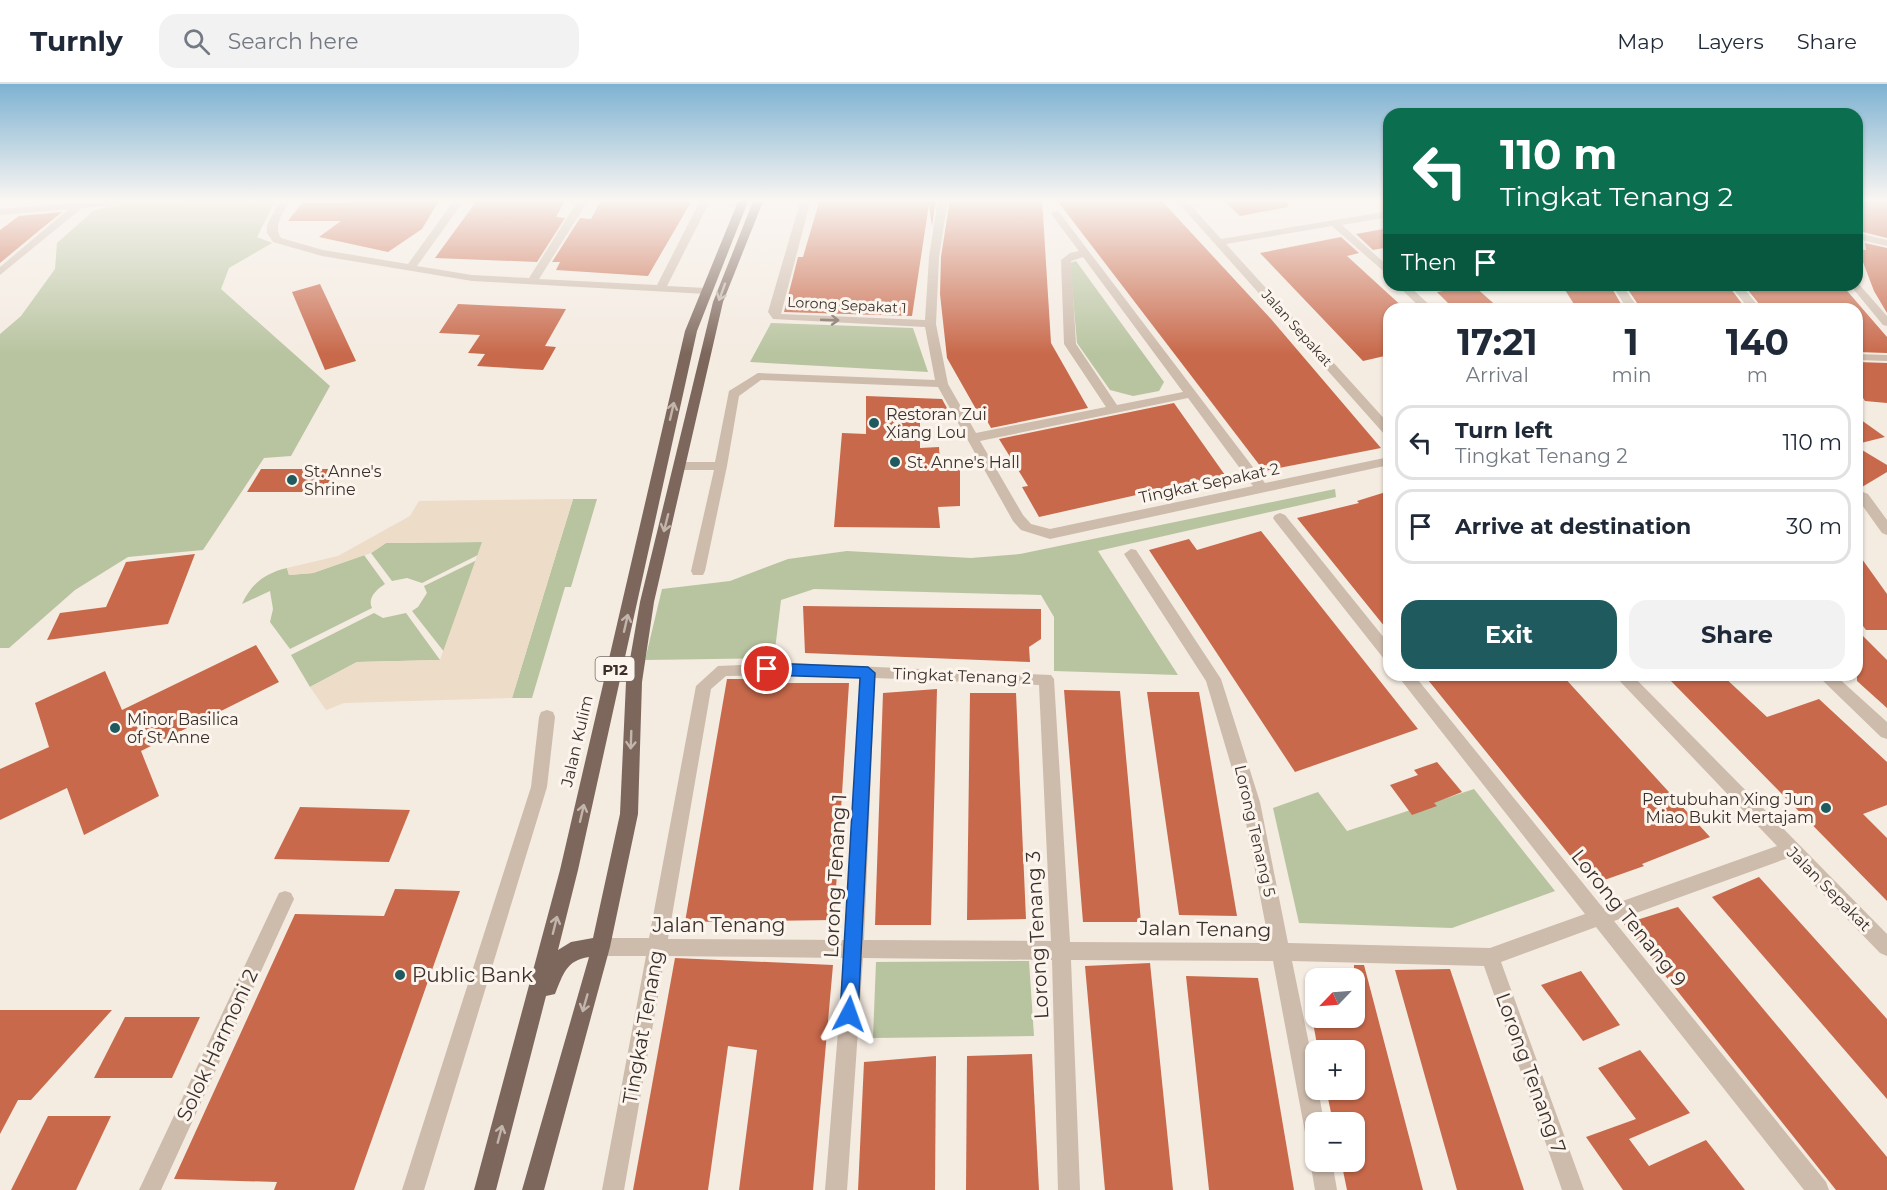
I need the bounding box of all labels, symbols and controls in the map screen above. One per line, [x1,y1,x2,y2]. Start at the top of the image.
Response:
search box [159,14,579,68]
text: Turnly [30,24,123,58]
icon: search [180,25,213,58]
text: Search here [228,28,359,55]
text: Map [1617,29,1664,54]
text: Layers [1697,29,1764,54]
text: Share [1797,29,1857,54]
text: 110 m [1500,128,1617,180]
icon: left [1401,132,1479,210]
text: Tingkat Tenang 2 [1500,180,1733,213]
icon: arrive [1469,246,1502,279]
text: Then [1401,249,1457,276]
one-way arrow [715,282,726,301]
street label: Jalan Sepakat [1257,285,1336,370]
street label: Lorong Sepakat 1 [787,293,907,317]
one-way arrow [819,314,839,325]
text: 17:21 [1457,320,1538,364]
text: 1 [1625,320,1639,364]
text: 140 [1726,320,1789,364]
text: Arrival [1466,363,1529,387]
text: min [1612,363,1652,387]
text: m [1747,363,1768,387]
one-way arrow [667,401,679,420]
place label: Restoran Zui Xiang Lou [886,405,987,442]
marker: Restoran Zui Xiang Lou [867,416,881,430]
text: Turn left [1455,417,1553,444]
icon: left [1404,426,1437,459]
text: 110 m [1782,429,1842,456]
text: Tingkat Tenang 2 [1455,444,1628,468]
place label: St. Anne's Hall [907,453,1020,472]
marker: St. Anne's Hall [888,455,902,469]
street label: Tingkat Sepakat 2 [1137,459,1281,507]
place label: St. Anne's Shrine [304,462,382,499]
marker: St. Anne's Shrine [285,473,299,487]
icon: arrive [1404,510,1437,543]
one-way arrow [659,513,671,532]
text: Arrive at destination [1455,513,1691,540]
text: 30 m [1786,513,1842,540]
button: Exit [1401,600,1617,669]
button: Share [1629,600,1845,669]
one-way arrow [620,613,632,632]
pin [741,643,792,694]
icon: arrive [750,652,783,685]
road number: P12 [596,657,634,681]
street label: Tingkat Tenang 2 [893,664,1031,688]
street label: Jalan Kulim [557,693,597,790]
place label: Minor Basilica of St Anne [127,710,239,747]
marker: Minor Basilica of St Anne [108,721,122,735]
one-way arrow [626,730,637,750]
street label: Lorong Tenang 5 [1231,763,1279,899]
place label: Pertubuhan Xing Jun Miao Bukit Mertajam [1642,790,1814,827]
street label: Lorong Tenang 1 [819,793,851,959]
marker: Pertubuhan Xing Jun Miao Bukit Mertajam [1819,801,1833,815]
one-way arrow [577,803,589,822]
street label: Jalan Sepakat [1782,842,1875,935]
street label: Lorong Tenang 9 [1566,845,1692,991]
street label: Lorong Tenang 3 [1021,850,1053,1020]
street label: Jalan Tenang [652,913,785,937]
one-way arrow [550,916,562,935]
street label: Jalan Tenang [1137,916,1272,942]
street label: Tingkat Tenang [618,948,668,1106]
place label: Public Bank [412,963,533,987]
street label: Solok Harmoni 2 [171,965,263,1125]
marker: Public Bank [393,968,407,982]
north arrow [1305,968,1365,1028]
map controls [1305,968,1365,1172]
position arrow [817,982,881,1046]
street label: Lorong Tenang 7 [1491,990,1571,1156]
one-way arrow [579,993,590,1012]
button: + [1305,1040,1365,1100]
button: − [1305,1112,1365,1172]
one-way arrow [495,1124,506,1143]

